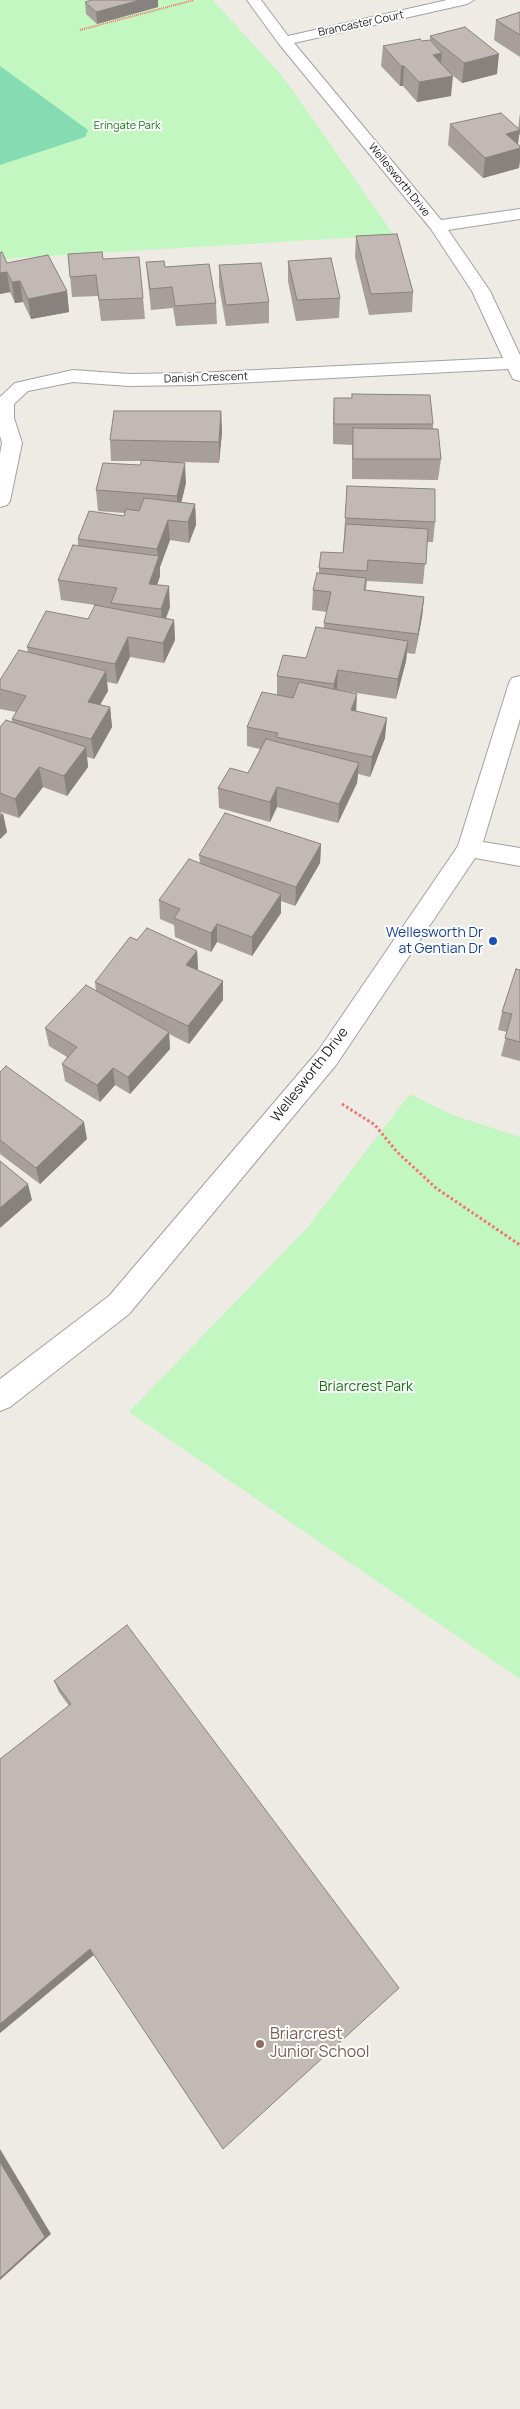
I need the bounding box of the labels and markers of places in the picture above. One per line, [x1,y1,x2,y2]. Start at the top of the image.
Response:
place label: Wellesworth Dr at Gentian Dr [386,925,483,958]
marker: Wellesworth Dr at Gentian Dr [487,935,499,947]
place label: Briarcrest Junior School [270,2025,369,2063]
marker: Briarcrest Junior School [254,2038,266,2050]

